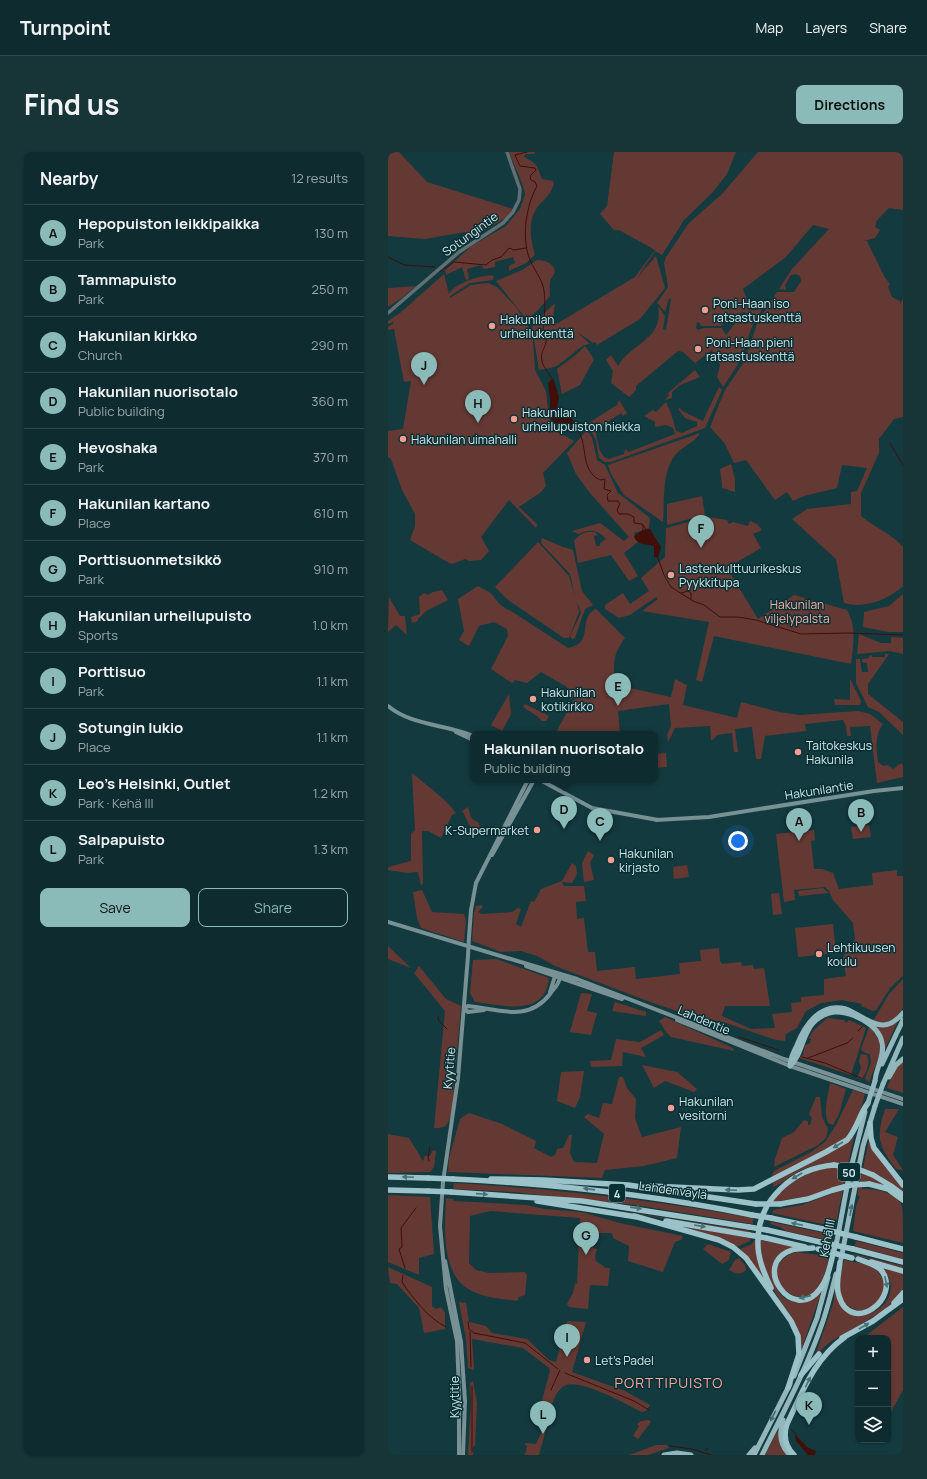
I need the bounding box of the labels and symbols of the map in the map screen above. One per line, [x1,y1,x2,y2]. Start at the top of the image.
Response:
street label: Sotungintie [439,208,501,260]
place label: Poni-Haan iso ratsastuskenttä [713,295,801,326]
marker: Poni-Haan iso ratsastuskenttä [700,305,710,315]
place label: Hakunilan urheilukenttä [500,311,574,342]
marker: Hakunilan urheilukenttä [487,321,497,331]
place label: Poni-Haan pieni ratsastuskenttä [706,334,794,365]
marker: Poni-Haan pieni ratsastuskenttä [693,344,703,354]
pin: J [411,352,437,385]
pin: H [465,390,491,423]
place label: Hakunilan urheilupuiston hiekka [522,404,640,435]
marker: Hakunilan urheilupuiston hiekka [509,414,519,424]
place label: Hakunilan uimahalli [411,431,517,448]
marker: Hakunilan uimahalli [398,434,408,444]
pin: F [688,515,714,548]
place label: Lastenkulttuurikeskus Pyykkitupa [679,560,801,591]
marker: Lastenkulttuurikeskus Pyykkitupa [666,570,676,580]
park label: Hakunilan viljelypalsta [764,596,830,627]
pin: E [605,673,631,706]
place label: Hakunilan kotikirkko [541,684,596,715]
marker: Hakunilan kotikirkko [528,694,538,704]
place label: Taitokeskus Hakunila [806,737,872,768]
marker: Taitokeskus Hakunila [793,747,803,757]
street label: Hakunilantie [784,776,854,804]
pin: D [551,796,577,829]
pin: B [848,799,874,832]
pin: C [587,808,613,841]
pin: A [786,808,812,841]
place label: K-Supermarket [445,822,529,839]
marker: K-Supermarket [532,825,542,835]
your location [728,831,748,851]
place label: Hakunilan kirjasto [619,845,674,876]
marker: Hakunilan kirjasto [606,855,616,865]
place label: Lehtikuusen koulu [827,939,895,970]
marker: Lehtikuusen koulu [814,949,824,959]
street label: Lahdentie [675,1001,733,1039]
street label: Kyytitie [439,1046,459,1090]
place label: Hakunilan vesitorni [679,1093,734,1124]
marker: Hakunilan vesitorni [666,1103,676,1113]
one-way arrow [832,1142,844,1149]
road number: 50 [838,1163,860,1181]
one-way arrow [791,1172,803,1179]
one-way arrow [402,1174,414,1181]
street label: Lahdenväylä [638,1177,708,1203]
road number: 4 [609,1184,625,1202]
one-way arrow [583,1186,595,1192]
one-way arrow [724,1187,737,1193]
one-way arrow [476,1190,488,1197]
one-way arrow [848,1204,854,1216]
one-way arrow [630,1205,642,1211]
street label: Kehä III [815,1218,839,1258]
one-way arrow [791,1220,803,1226]
pin: G [573,1222,599,1255]
one-way arrow [694,1224,706,1230]
one-way arrow [883,1276,889,1289]
one-way arrow [799,1295,811,1301]
one-way arrow [858,1323,870,1330]
pin: I [554,1324,580,1357]
place label: Let's Padel [595,1352,654,1369]
marker: Let's Padel [582,1355,592,1365]
district label: PORTTIPUISTO [615,1373,723,1392]
street label: Kyytitie [446,1376,463,1418]
one-way arrow [804,1376,811,1387]
pin: K [796,1392,822,1425]
pin: L [530,1401,556,1434]
one-way arrow [770,1411,777,1422]

